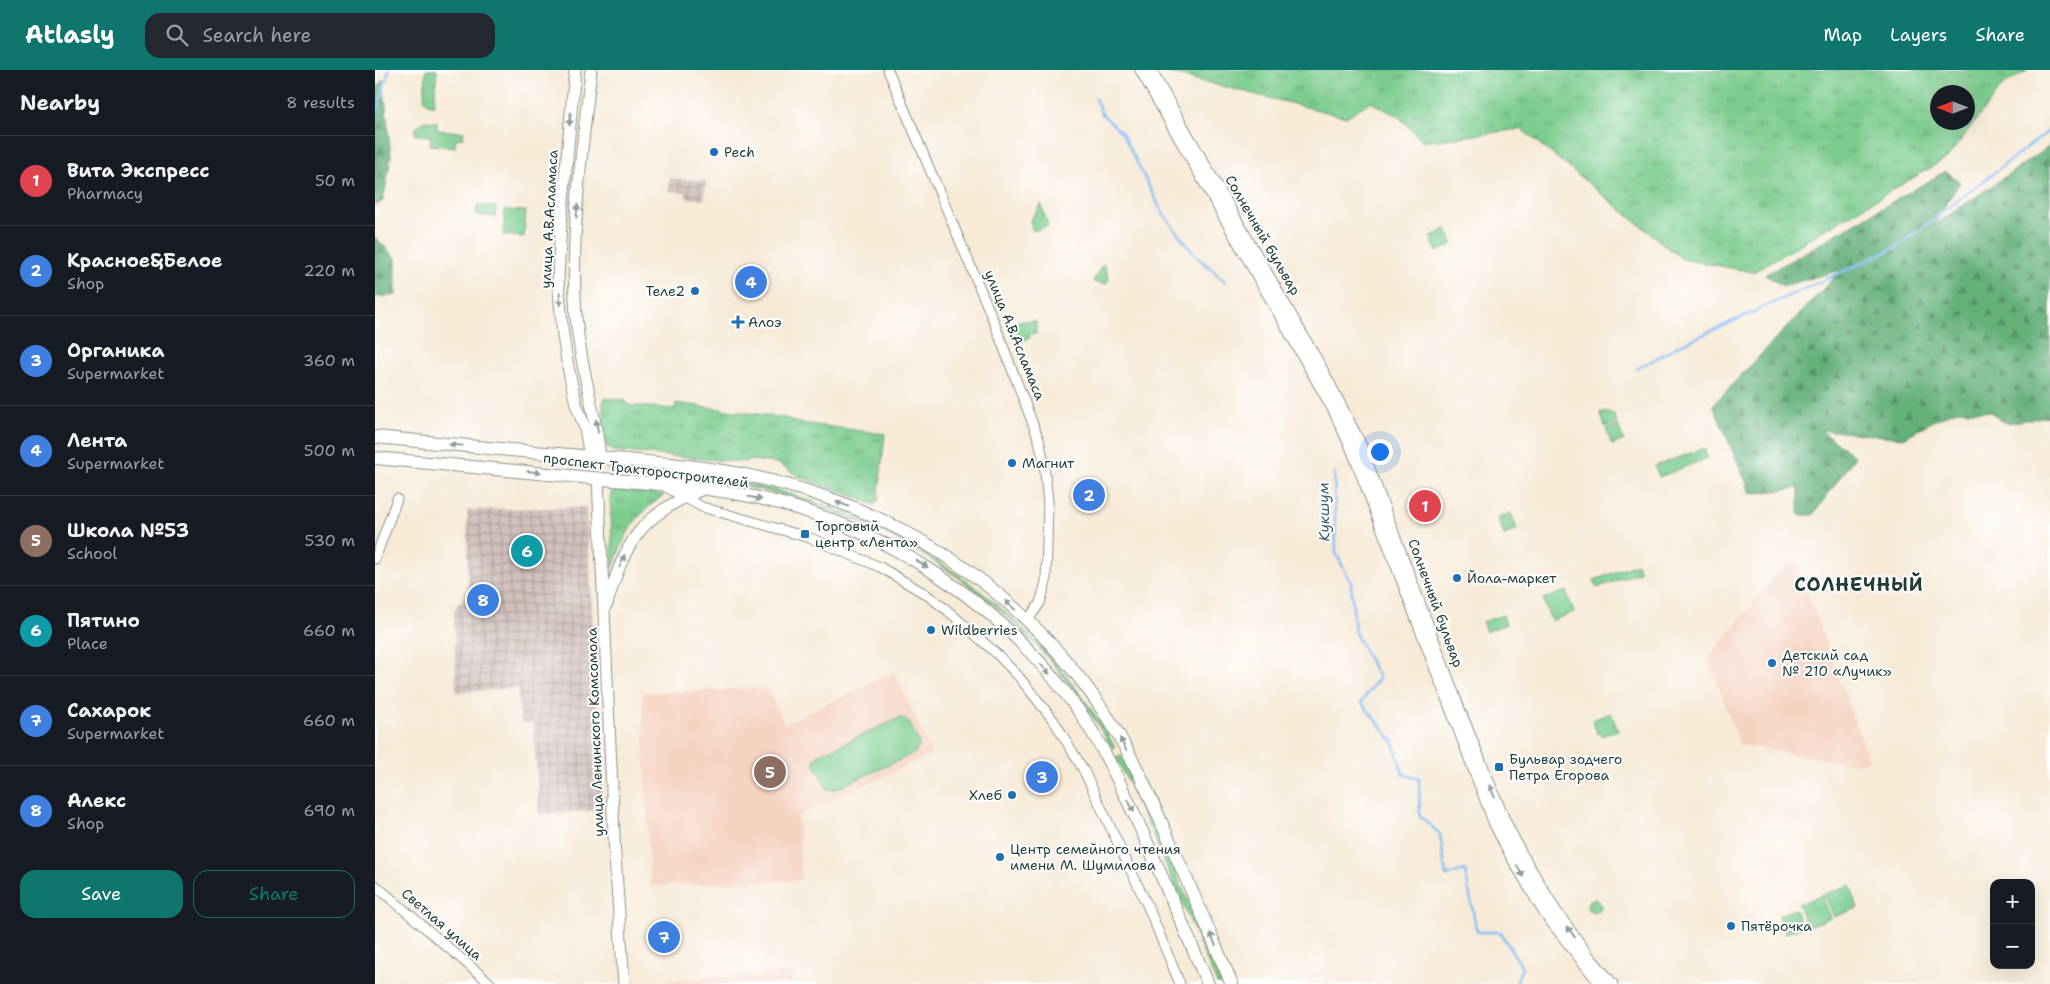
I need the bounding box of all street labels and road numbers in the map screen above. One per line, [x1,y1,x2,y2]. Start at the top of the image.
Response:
street label: улица А.В.Асламаса [536,149,562,289]
street label: Солнечный бульвар [1221,172,1305,298]
street label: улица А.В.Асламаса [981,267,1049,403]
street label: проспект Тракторостроителей [542,448,750,492]
street label: Солнечный бульвар [1404,536,1468,670]
street label: улица Ленинского Комсомола [582,627,608,837]
street label: Светлая улица [398,884,486,964]

